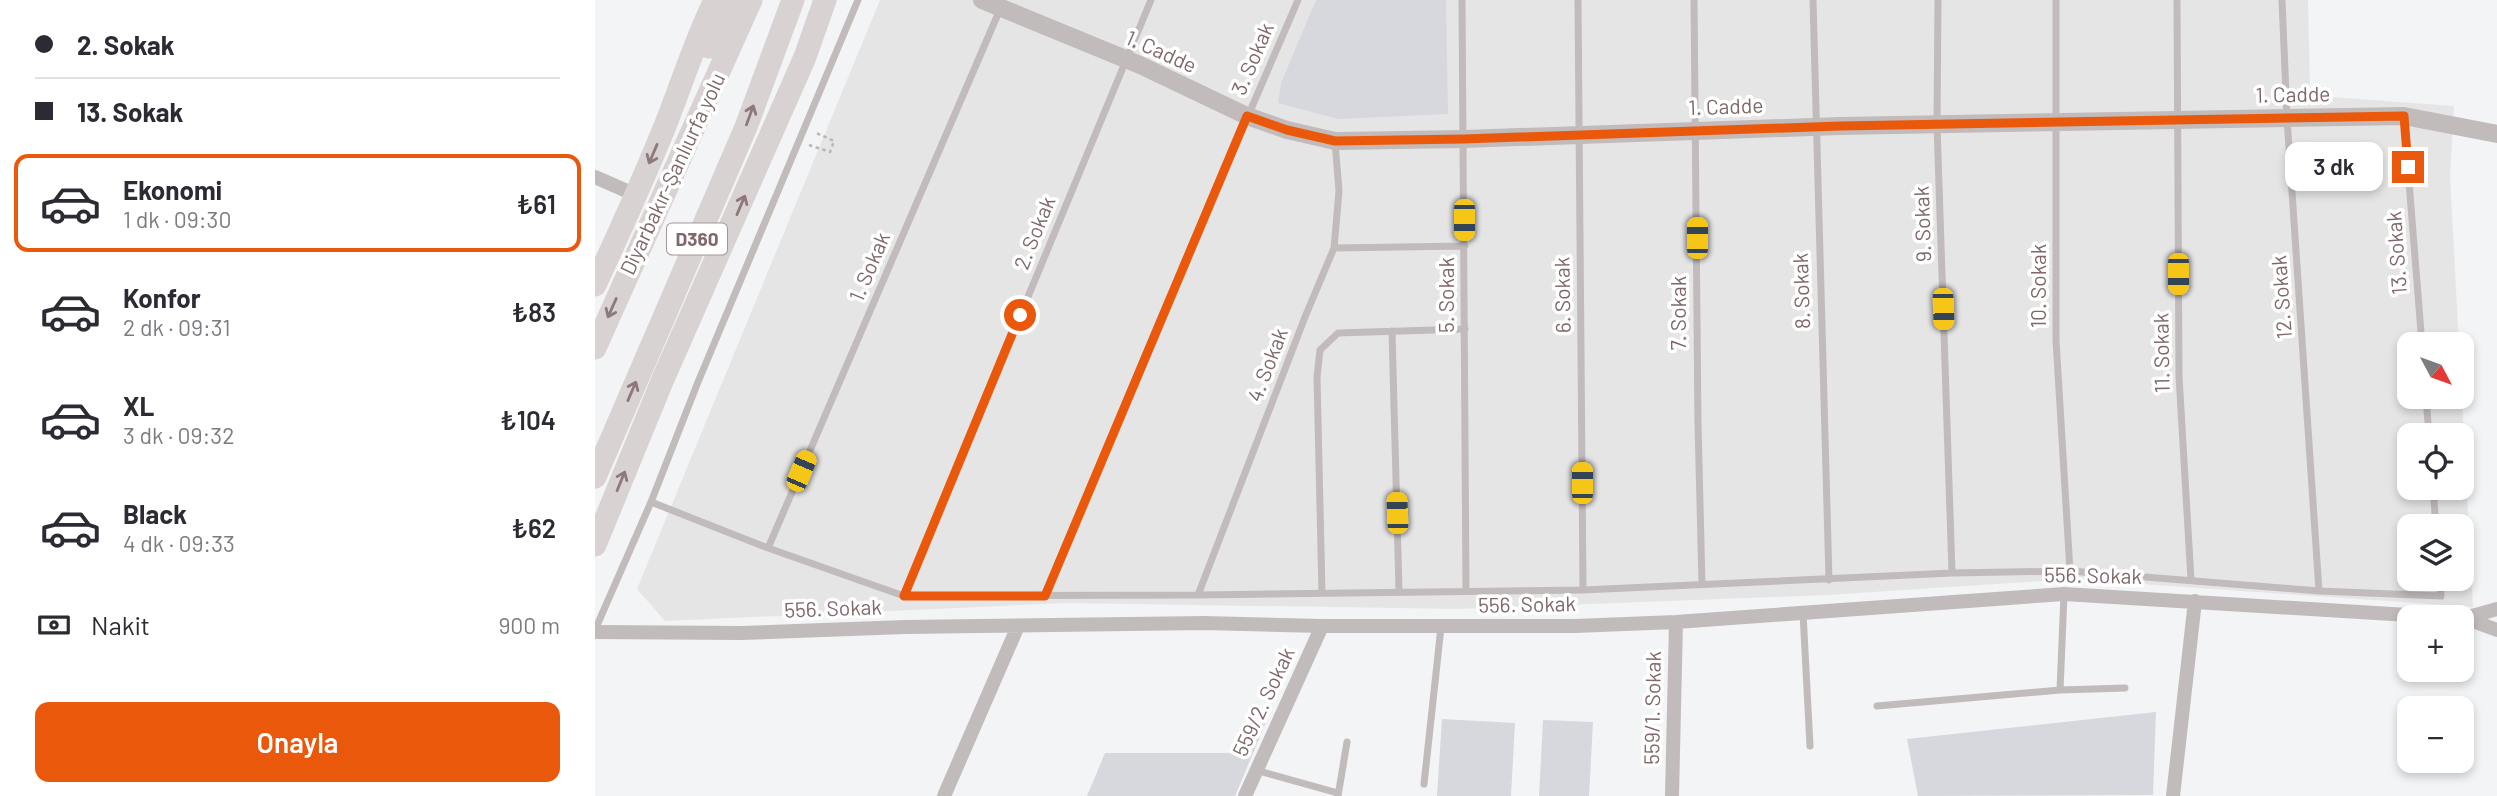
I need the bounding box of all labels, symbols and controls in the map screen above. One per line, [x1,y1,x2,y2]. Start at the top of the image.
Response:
street label: 3. Sokak [1225,18,1278,98]
street label: 1. Cadde [1122,24,1201,77]
text: 2. Sokak [77,29,175,60]
street label: Diyarbakır-Şanlıurfa yolu [614,68,729,278]
street label: 1. Cadde [2255,80,2331,107]
street label: 1. Cadde [1688,92,1764,119]
text: 13. Sokak [77,96,183,127]
one-way arrow [745,104,758,126]
callout: 3 dk [2285,142,2383,192]
one-way arrow [646,143,659,164]
route end [2392,151,2424,183]
text: 3 dk [2313,152,2355,180]
icon: car [39,172,102,235]
text: Ekonomi [123,174,222,205]
street label: 9. Sokak [1908,185,1935,263]
text: ₺61 [517,188,556,219]
street label: 2. Sokak [1008,192,1060,273]
one-way arrow [735,195,748,217]
car [1454,199,1475,241]
text: 1 dk · 09:30 [123,205,231,233]
street label: 13. Sokak [2380,211,2411,296]
car [1687,217,1708,259]
road number: D360 [667,224,727,255]
street label: 1. Sokak [843,228,894,305]
street label: 10. Sokak [2025,244,2050,328]
street label: 8. Sokak [1787,252,1814,330]
car [2168,253,2189,295]
street label: 12. Sokak [2265,254,2296,340]
street label: 5. Sokak [1433,257,1458,333]
street label: 6. Sokak [1548,257,1575,333]
street label: 7. Sokak [1665,276,1690,350]
icon: car [39,280,102,343]
text: Konfor [123,282,201,313]
car [1932,288,1955,330]
text: ₺83 [512,296,556,327]
one-way arrow [605,296,618,318]
route start [1004,299,1036,331]
text: 2 dk · 09:31 [123,313,231,341]
street label: 11. Sokak [2147,313,2174,393]
street label: 4. Sokak [1241,324,1292,405]
north arrow [2397,332,2475,410]
map controls [2397,332,2474,773]
one-way arrow [626,381,639,403]
icon: car [39,388,102,451]
text: XL [123,390,154,421]
text: ₺104 [500,404,556,435]
text: 3 dk · 09:32 [123,421,235,449]
button: locate [2397,423,2474,500]
car [784,448,819,494]
car [1572,462,1593,504]
one-way arrow [615,471,628,493]
car [1386,492,1409,534]
icon: car [39,496,102,559]
text: Black [123,498,187,529]
text: ₺62 [511,512,556,543]
button: layers [2397,514,2474,591]
text: 4 dk · 09:33 [123,529,235,557]
street label: 556. Sokak [2044,561,2142,588]
street label: 556. Sokak [1478,590,1576,617]
street label: 556. Sokak [784,593,882,622]
button: + [2397,605,2474,682]
icon: cash [35,606,73,644]
text: Nakit [91,609,150,640]
text: 900 m [498,611,560,639]
street label: 559/2. Sokak [1226,643,1299,760]
street label: 559/1. Sokak [1638,651,1665,765]
button: − [2397,696,2474,773]
button: Onayla [35,702,560,782]

